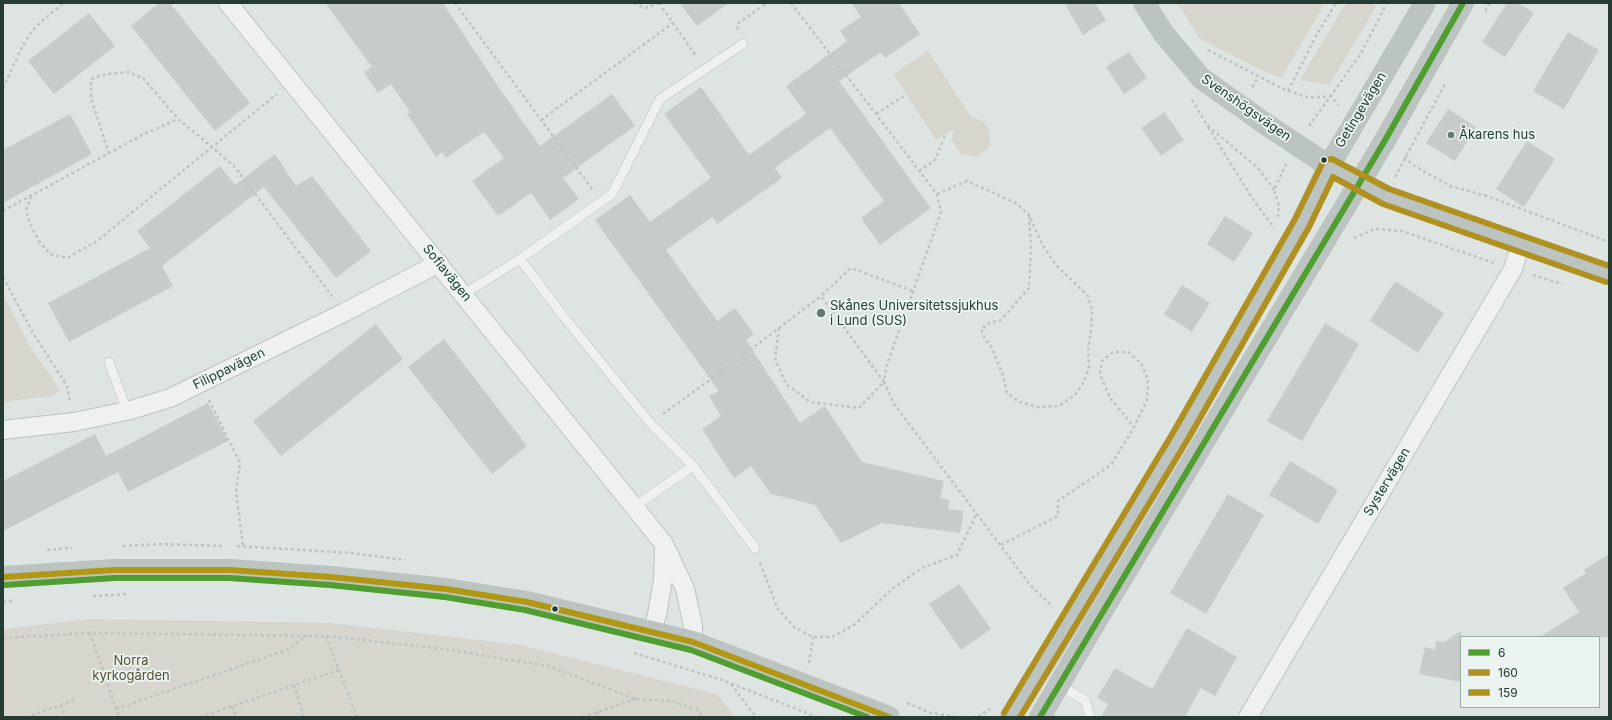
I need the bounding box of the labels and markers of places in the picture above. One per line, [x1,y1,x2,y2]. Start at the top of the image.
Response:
place label: Åkarens hus [1459,127,1535,143]
marker: Åkarens hus [1446,130,1456,140]
unlabelled marker [1319,155,1329,165]
place label: Skånes Universitetssjukhus i Lund (SUS) [830,298,998,329]
marker: Skånes Universitetssjukhus i Lund (SUS) [815,307,827,319]
unlabelled marker [550,604,560,614]

